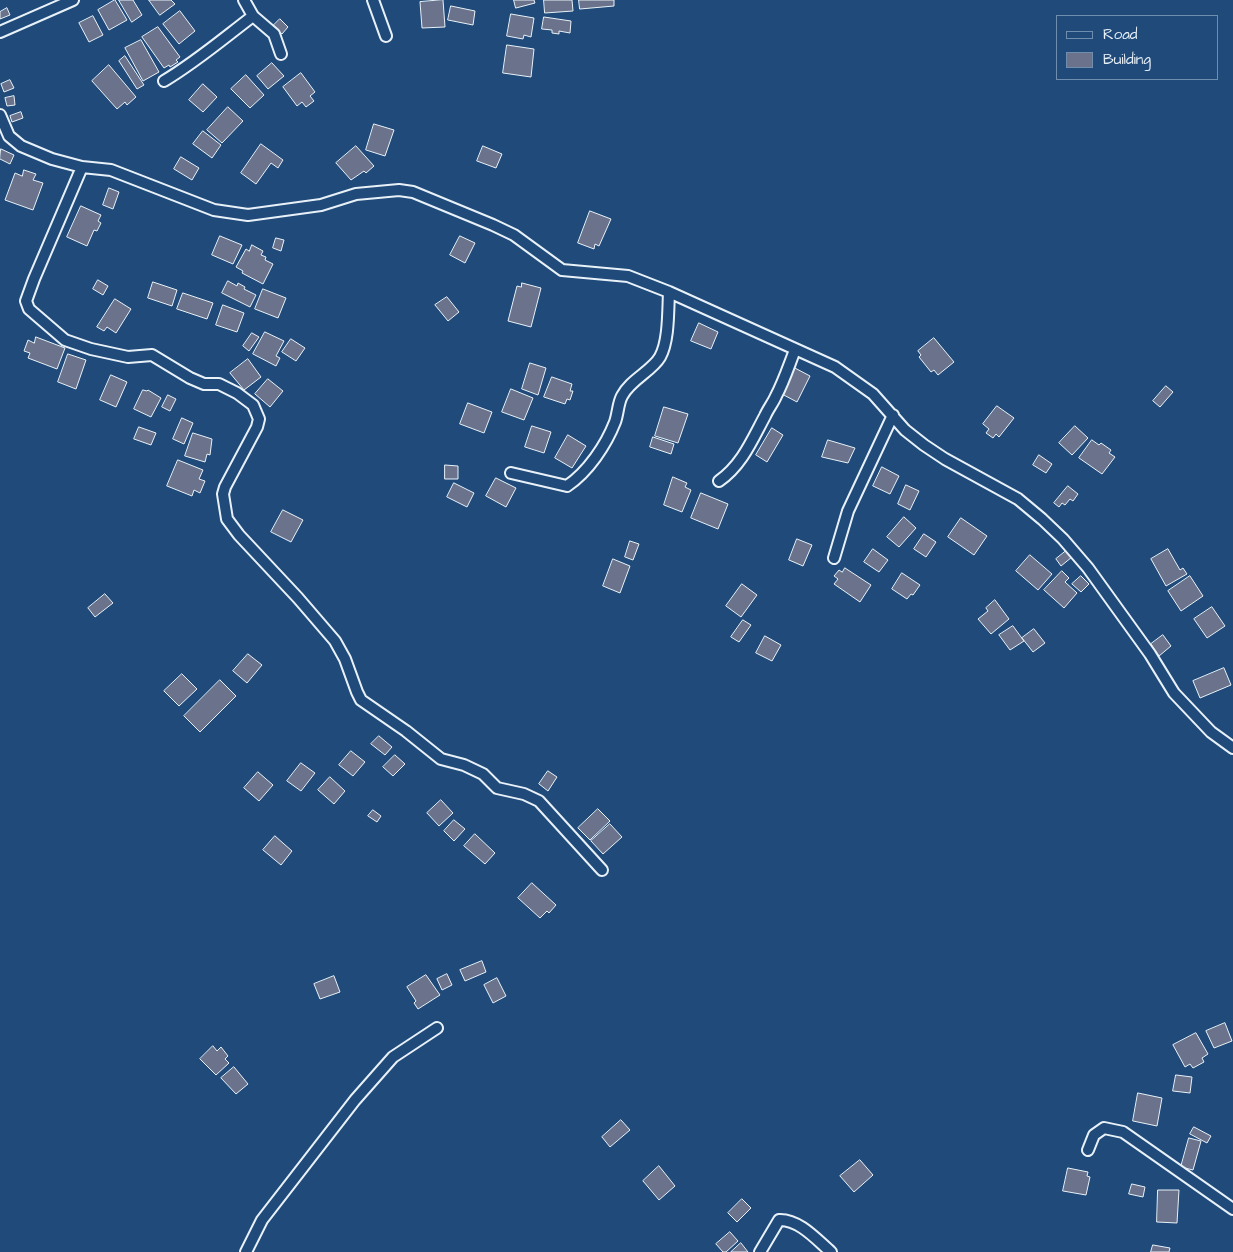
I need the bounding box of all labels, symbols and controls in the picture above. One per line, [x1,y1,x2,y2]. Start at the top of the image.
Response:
legend [1056,15,1218,80]
text: Road [1103,24,1137,45]
text: Building [1103,49,1151,70]

